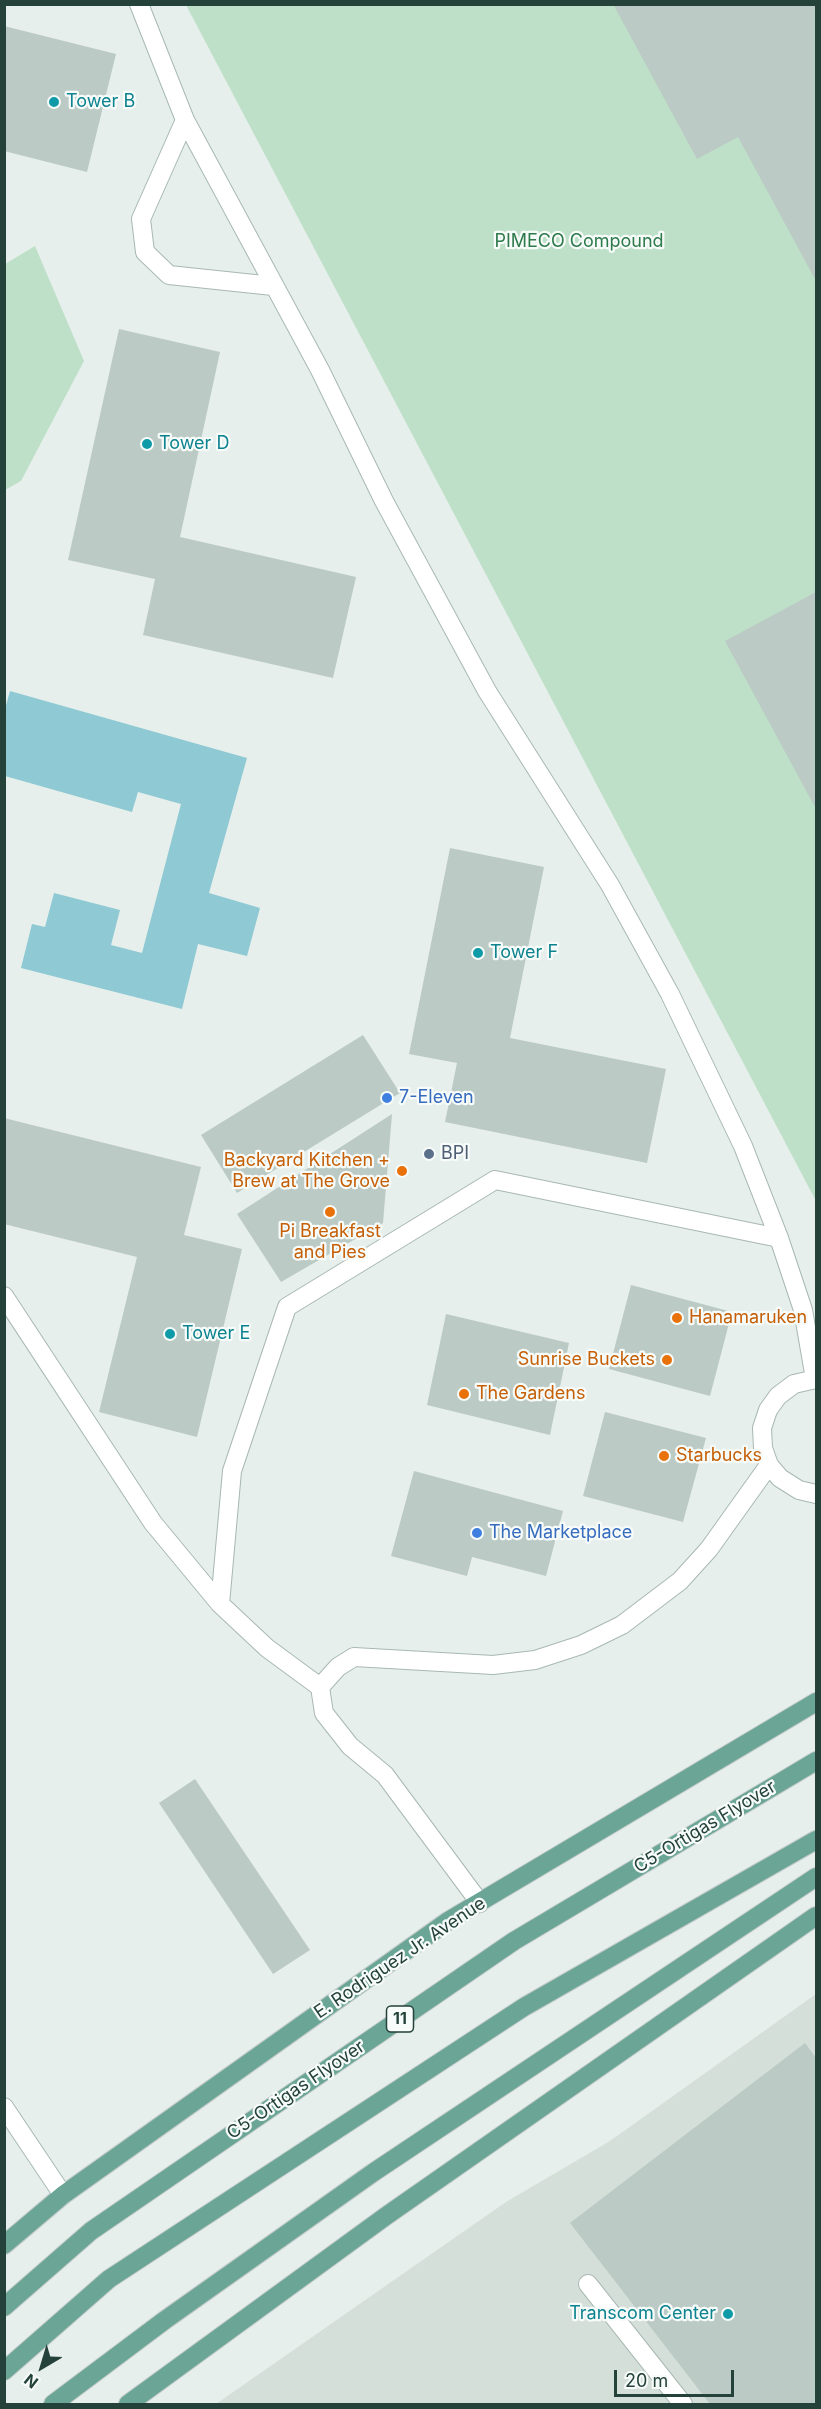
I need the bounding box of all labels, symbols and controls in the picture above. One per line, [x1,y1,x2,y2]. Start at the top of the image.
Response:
place label: Tower B [66,91,135,113]
marker: Tower B [47,95,61,109]
park label: PIMECO Compound [494,231,664,253]
place label: Tower D [159,433,229,455]
marker: Tower D [140,437,154,451]
place label: Tower F [490,942,558,964]
marker: Tower F [471,946,485,960]
place label: 7-Eleven [399,1087,474,1109]
marker: 7-Eleven [380,1091,394,1105]
place label: BPI [441,1143,469,1165]
marker: BPI [422,1147,436,1161]
place label: Backyard Kitchen + Brew at The Grove [224,1150,390,1192]
marker: Backyard Kitchen + Brew at The Grove [395,1164,409,1178]
marker: Pi Breakfast and Pies [323,1205,337,1219]
place label: Pi Breakfast and Pies [279,1221,381,1264]
place label: Hanamaruken [689,1307,807,1329]
marker: Hanamaruken [670,1311,684,1325]
place label: Tower E [182,1323,250,1345]
marker: Tower E [163,1327,177,1341]
place label: Sunrise Buckets [518,1349,655,1371]
marker: Sunrise Buckets [660,1353,674,1367]
place label: The Gardens [476,1383,585,1405]
marker: The Gardens [457,1387,471,1401]
place label: Starbucks [676,1445,762,1467]
marker: Starbucks [657,1449,671,1463]
place label: The Marketplace [489,1522,632,1544]
marker: The Marketplace [470,1526,484,1540]
street label: C5-Ortigas Flyover [630,1776,780,1878]
street label: E. Rodriguez Jr. Avenue [310,1893,490,2023]
road number: 11 [386,2006,414,2032]
street label: C5-Ortigas Flyover [223,2036,369,2144]
place label: Transcom Center [569,2303,716,2325]
marker: Transcom Center [721,2307,735,2321]
north arrow [12,2337,72,2397]
scale bar [617,2358,737,2396]
text: N [20,2370,42,2393]
text: 20 m [625,2370,668,2391]

